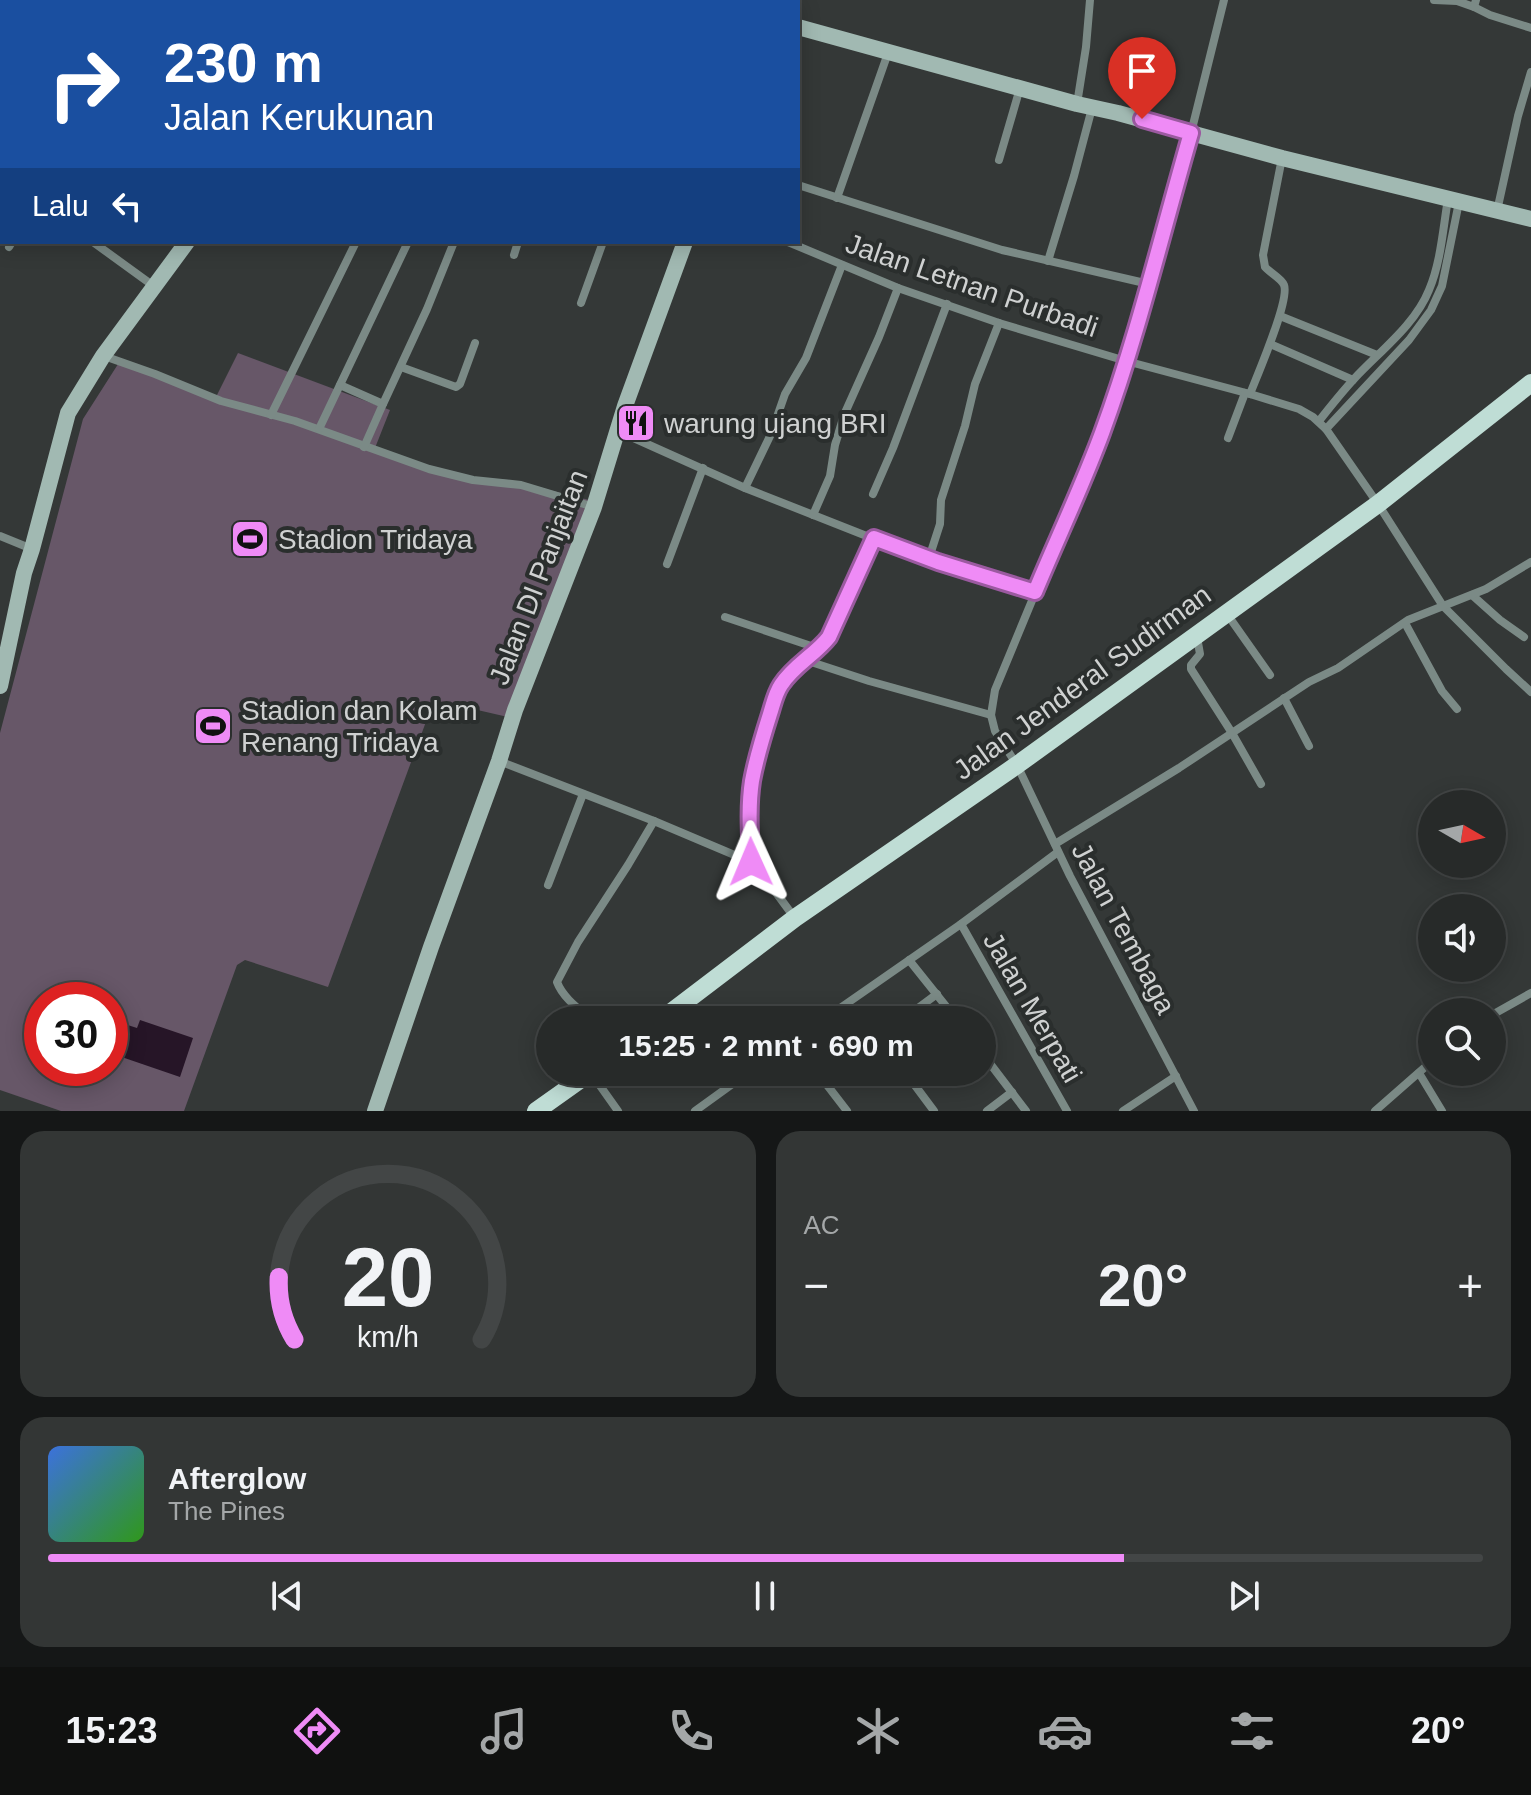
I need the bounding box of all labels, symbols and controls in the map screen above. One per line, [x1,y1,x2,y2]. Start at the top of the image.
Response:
text: 230 m [164,31,323,94]
icon: right [32,32,136,136]
pin [1108,37,1176,119]
icon: arrive [1120,49,1164,93]
text: Jalan Kerukunan [164,97,434,138]
icon: left [105,184,149,228]
text: Lalu [32,189,89,222]
street label: Jalan Letnan Purbadi [842,228,1102,343]
restaurant icon: warung ujang BRI [615,402,657,444]
place label: warung ujang BRI [663,408,887,439]
street label: Jalan DI Panjaitan [483,466,594,689]
sports icon: Stadion Tridaya [229,518,271,560]
place label: Stadion Tridaya [278,524,473,555]
street label: Jalan Jenderal Sudirman [948,579,1217,786]
place label: Stadion dan Kolam Renang Tridaya [241,695,478,758]
sports icon: Stadion dan Kolam Renang Tridaya [192,705,234,747]
north arrow [1418,790,1506,878]
map controls [1418,790,1506,1086]
position arrow [709,820,793,904]
street label: Jalan Tembaga [1065,837,1182,1019]
button: sound [1418,894,1506,982]
street label: Jalan Merpati [977,927,1088,1088]
speed limit sign: 30 [24,982,128,1086]
button: search [1418,998,1506,1086]
text: 15:25 · 2 mnt · 690 m [618,1029,914,1062]
text: AC [804,1210,840,1240]
text: 20 [341,1231,434,1324]
text: 20° [1098,1252,1189,1319]
text: − [804,1261,829,1310]
text: + [1457,1261,1483,1310]
text: km/h [357,1321,419,1353]
text: Afterglow [168,1462,306,1495]
text: The Pines [168,1496,285,1526]
icon: previous [265,1574,309,1618]
icon: pause [743,1574,787,1618]
icon: next [1222,1574,1266,1618]
icon: directions [289,1703,345,1759]
icon: music [476,1703,532,1759]
icon: phone [663,1703,719,1759]
icon: climate [850,1703,906,1759]
icon: car [1037,1703,1093,1759]
icon: filters [1224,1703,1280,1759]
text: 15:23 [66,1710,158,1751]
text: 20° [1411,1710,1465,1751]

